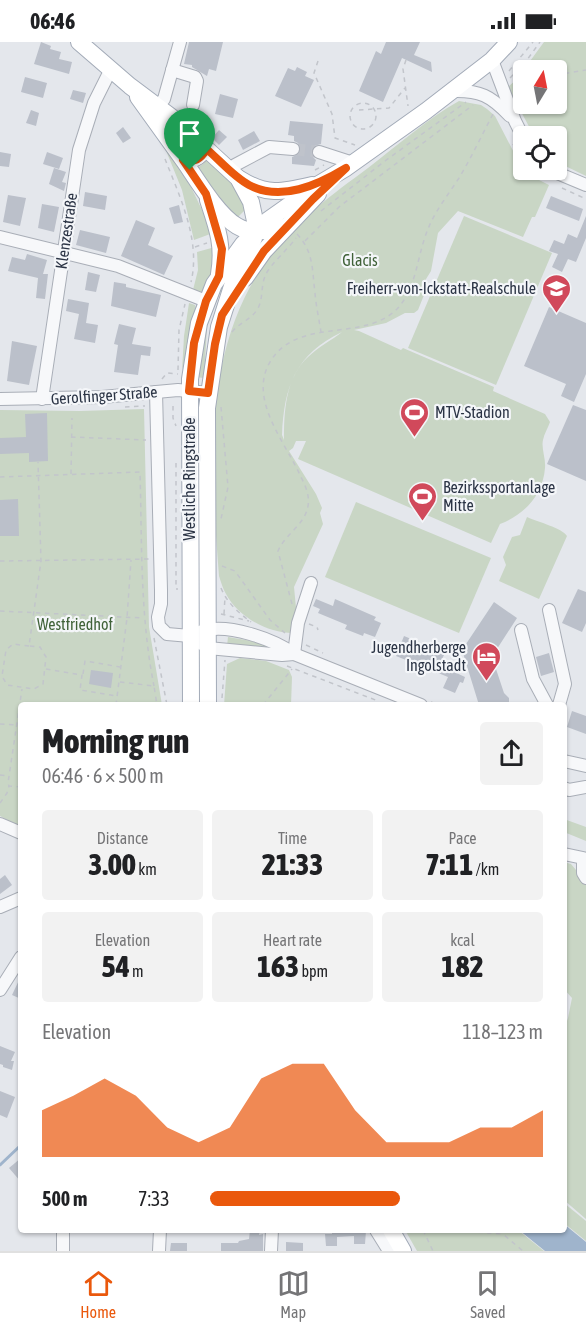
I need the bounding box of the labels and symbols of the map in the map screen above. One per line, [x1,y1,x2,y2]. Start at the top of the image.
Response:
north arrow [513,60,567,114]
pin [164,108,215,170]
street label: Klenzestraße [52,192,80,270]
park label: Glacis [342,251,378,269]
school or university icon: Freiherr-von-Ickstatt-Realschule [541,272,573,314]
place label: Freiherr-von-Ickstatt-Realschule [347,279,536,297]
street label: Gerolfinger Straße [50,382,158,409]
sports icon: MTV-Stadion [398,396,430,438]
place label: MTV-Stadion [435,403,510,421]
street label: Westliche Ringstraße [180,418,199,540]
place label: Bezirkssportanlage Mitte [443,478,555,514]
sports icon: Bezirkssportanlage Mitte [406,480,438,522]
park label: Westfriedhof [37,615,114,633]
place label: Jugendherberge Ingolstadt [371,638,466,675]
hotel icon: Jugendherberge Ingolstadt [471,640,503,682]

